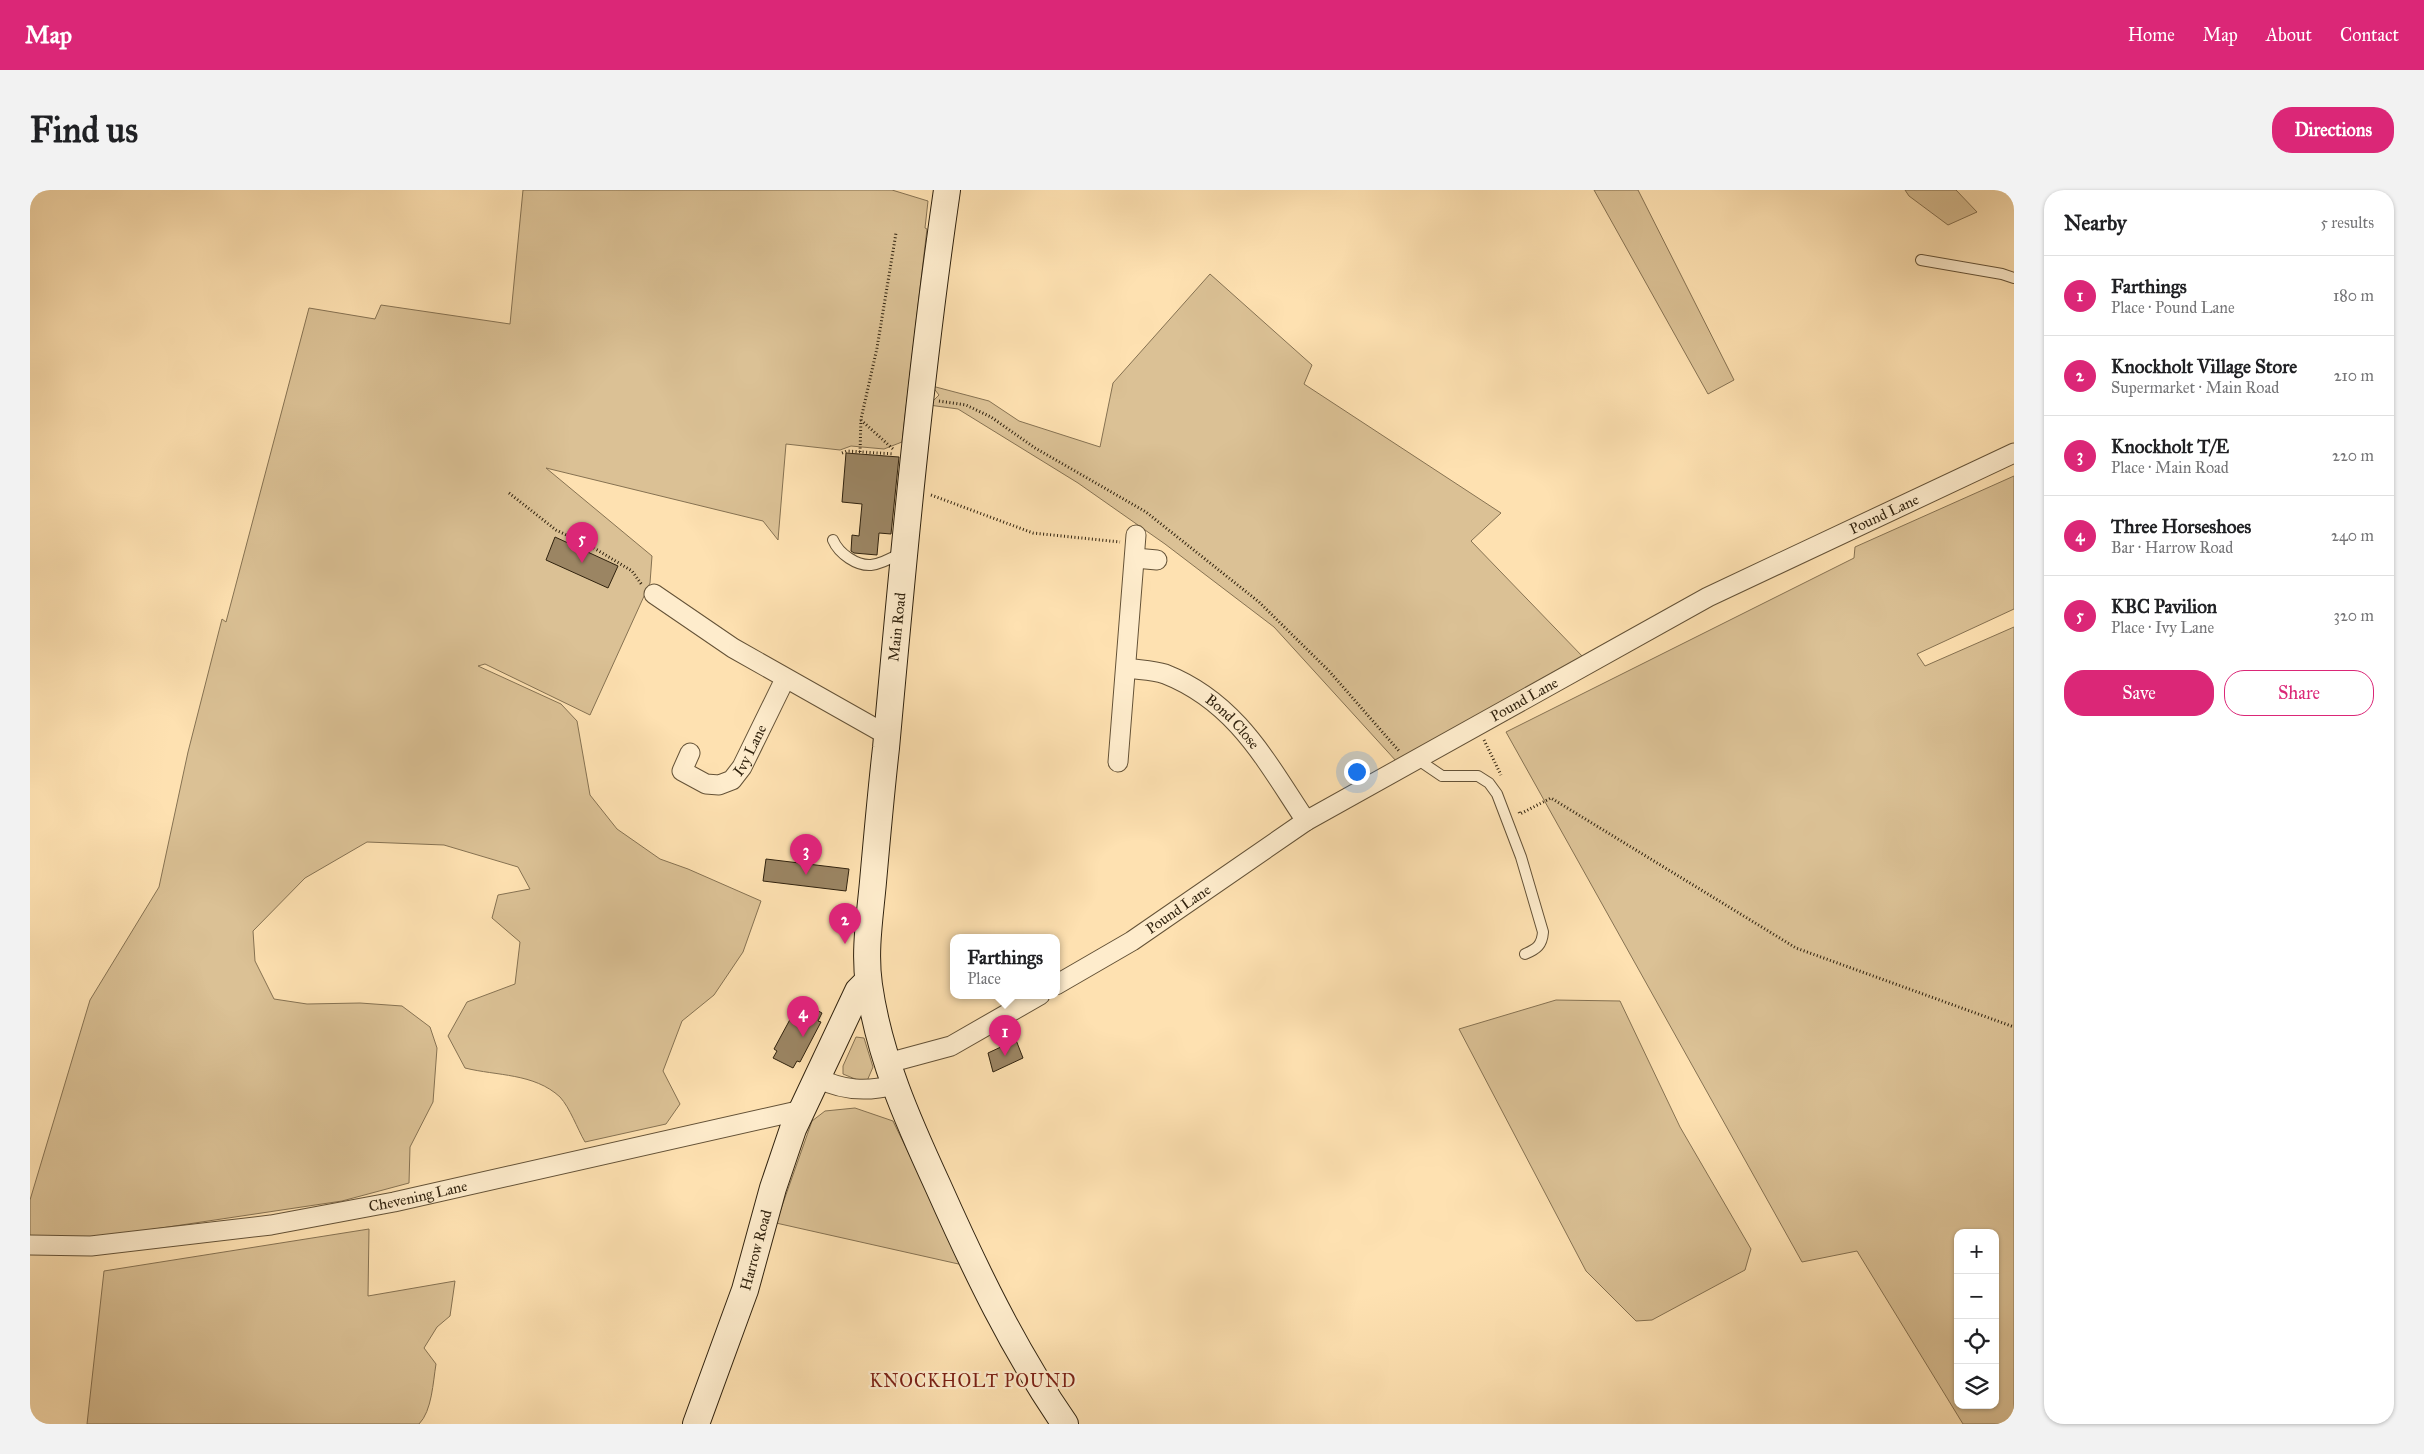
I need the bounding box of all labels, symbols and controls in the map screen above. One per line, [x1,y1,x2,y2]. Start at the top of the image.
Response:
text: Map [25,20,72,50]
text: Home [2128,24,2175,46]
text: Map [2203,24,2238,46]
text: About [2266,24,2312,46]
text: Contact [2340,24,2399,46]
button: Directions [2272,107,2394,153]
text: Find us [30,109,138,152]
text: Nearby [2064,210,2127,236]
text: 5 results [2320,213,2374,232]
text: Farthings [2111,275,2187,298]
text: 1 [2077,286,2083,305]
text: 180 m [2333,286,2374,305]
text: Place · Pound Lane [2111,298,2235,317]
text: Knockholt Village Store [2111,355,2297,378]
text: 2 [2076,366,2084,385]
text: 210 m [2334,366,2374,385]
text: Supermarket · Main Road [2111,378,2279,397]
text: Knockholt T/E [2111,435,2229,458]
text: 3 [2077,446,2083,465]
text: 220 m [2332,446,2374,465]
text: Place · Main Road [2111,458,2229,477]
street label: Pound Lane [1847,490,1922,538]
text: Three Horseshoes [2111,515,2251,538]
pin: 5 [566,522,598,563]
text: 4 [2076,526,2084,545]
text: 240 m [2331,526,2374,545]
text: Bar · Harrow Road [2111,538,2233,557]
street label: Main Road [884,591,910,662]
text: KBC Pavilion [2111,595,2217,618]
text: 5 [2076,606,2084,625]
text: 320 m [2334,606,2374,625]
text: Place · Ivy Lane [2111,618,2214,637]
button: Save [2064,670,2214,716]
button: Share [2224,670,2374,716]
street label: Pound Lane [1487,673,1561,725]
street label: Bond Close [1202,690,1263,753]
street label: Ivy Lane [729,721,770,780]
your location [1344,759,1370,785]
pin: 3 [790,834,822,875]
street label: Pound Lane [1142,881,1214,938]
pin: 2 [829,903,861,944]
popup [950,934,1060,999]
text: Farthings [967,946,1043,969]
text: Place [967,969,1001,988]
pin: 4 [787,996,819,1037]
pin: 1 [989,1015,1021,1056]
street label: Chevening Lane [367,1177,469,1216]
street label: Harrow Road [736,1207,776,1293]
map controls [1954,1229,1999,1409]
button: + [1954,1229,1999,1274]
button: − [1954,1274,1999,1319]
button: locate [1954,1319,1999,1364]
button: layers [1954,1364,1999,1409]
district label: KNOCKHOLT POUND [869,1370,1077,1392]

